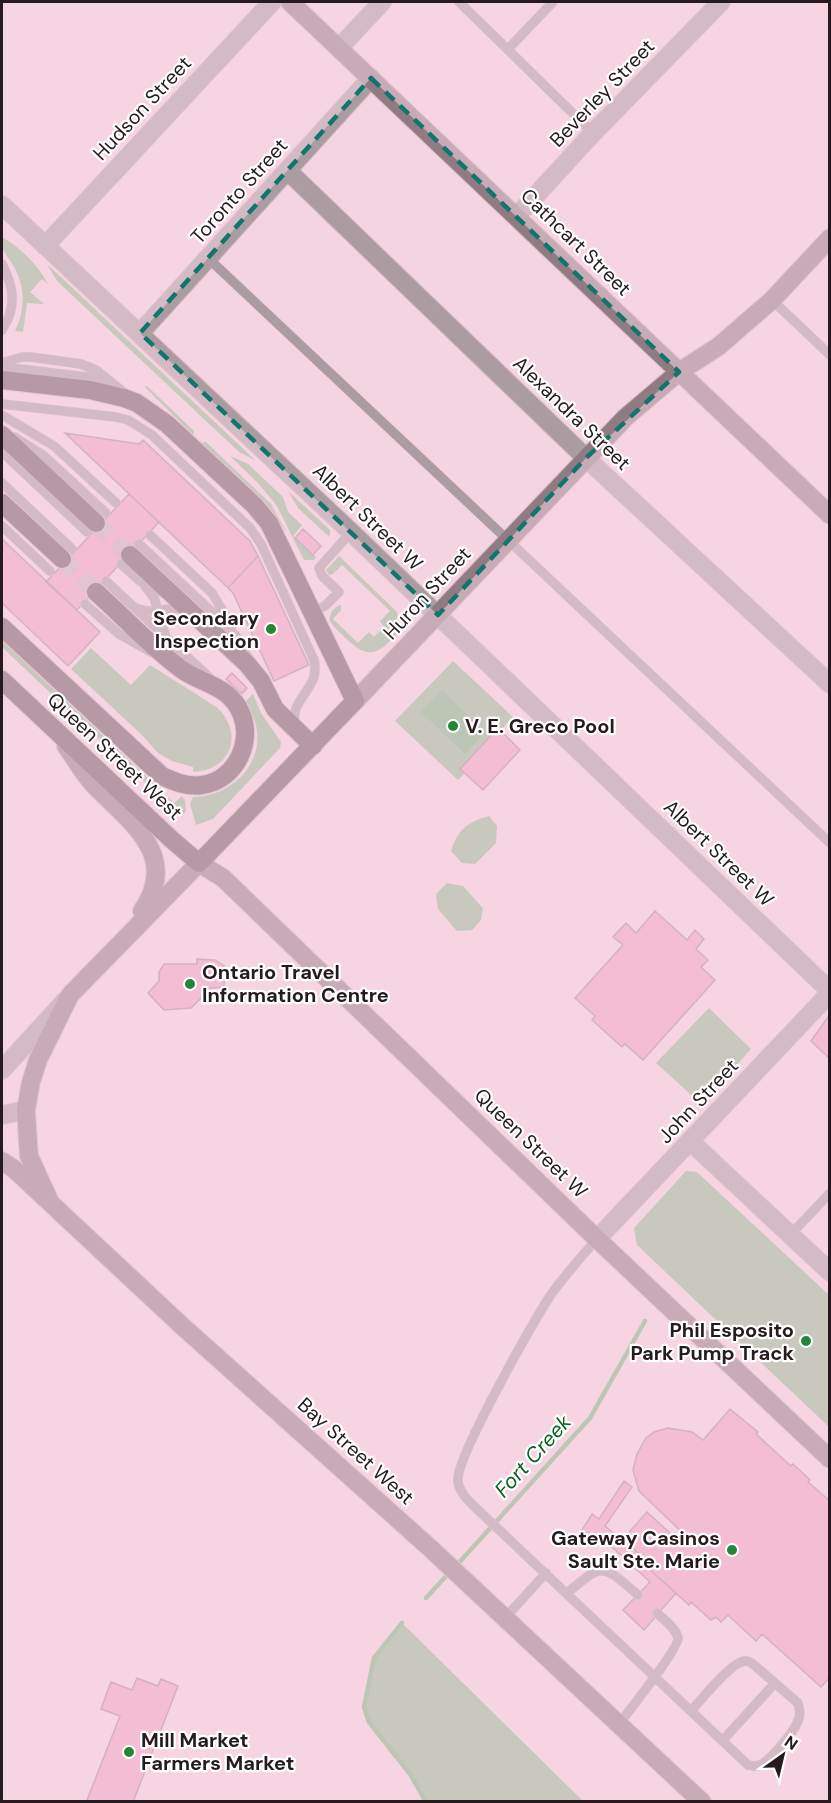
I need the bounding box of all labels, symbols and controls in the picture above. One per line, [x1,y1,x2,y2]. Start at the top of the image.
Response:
street label: Beverley Street [544,33,660,153]
street label: Hudson Street [87,50,197,166]
street label: Toronto Street [185,133,293,249]
street label: Cathcart Street [515,183,637,301]
street label: Alexandra Street [508,350,636,476]
street label: Albert Street W [307,458,429,576]
street label: Huron Street [377,541,477,645]
place label: Secondary Inspection [153,605,259,654]
marker: Secondary Inspection [264,622,278,636]
street label: Queen Street West [42,687,188,825]
place label: V. E. Greco Pool [465,713,615,739]
marker: V. E. Greco Pool [446,719,460,733]
street label: Albert Street W [658,794,780,912]
place label: Ontario Travel Information Centre [202,959,389,1008]
marker: Ontario Travel Information Centre [183,977,197,991]
street label: John Street [652,1053,744,1149]
street label: Queen Street W [469,1082,593,1204]
place label: Phil Esposito Park Pump Track [630,1317,794,1366]
marker: Phil Esposito Park Pump Track [799,1334,813,1348]
street label: Bay Street West [292,1392,420,1510]
water label: Fort Creek [488,1409,578,1503]
place label: Gateway Casinos Sault Ste. Marie [551,1525,720,1574]
marker: Gateway Casinos Sault Ste. Marie [725,1543,739,1557]
north arrow [753,1725,813,1785]
place label: Mill Market Farmers Market [141,1727,294,1776]
text: N [780,1731,802,1755]
marker: Mill Market Farmers Market [122,1745,136,1759]

